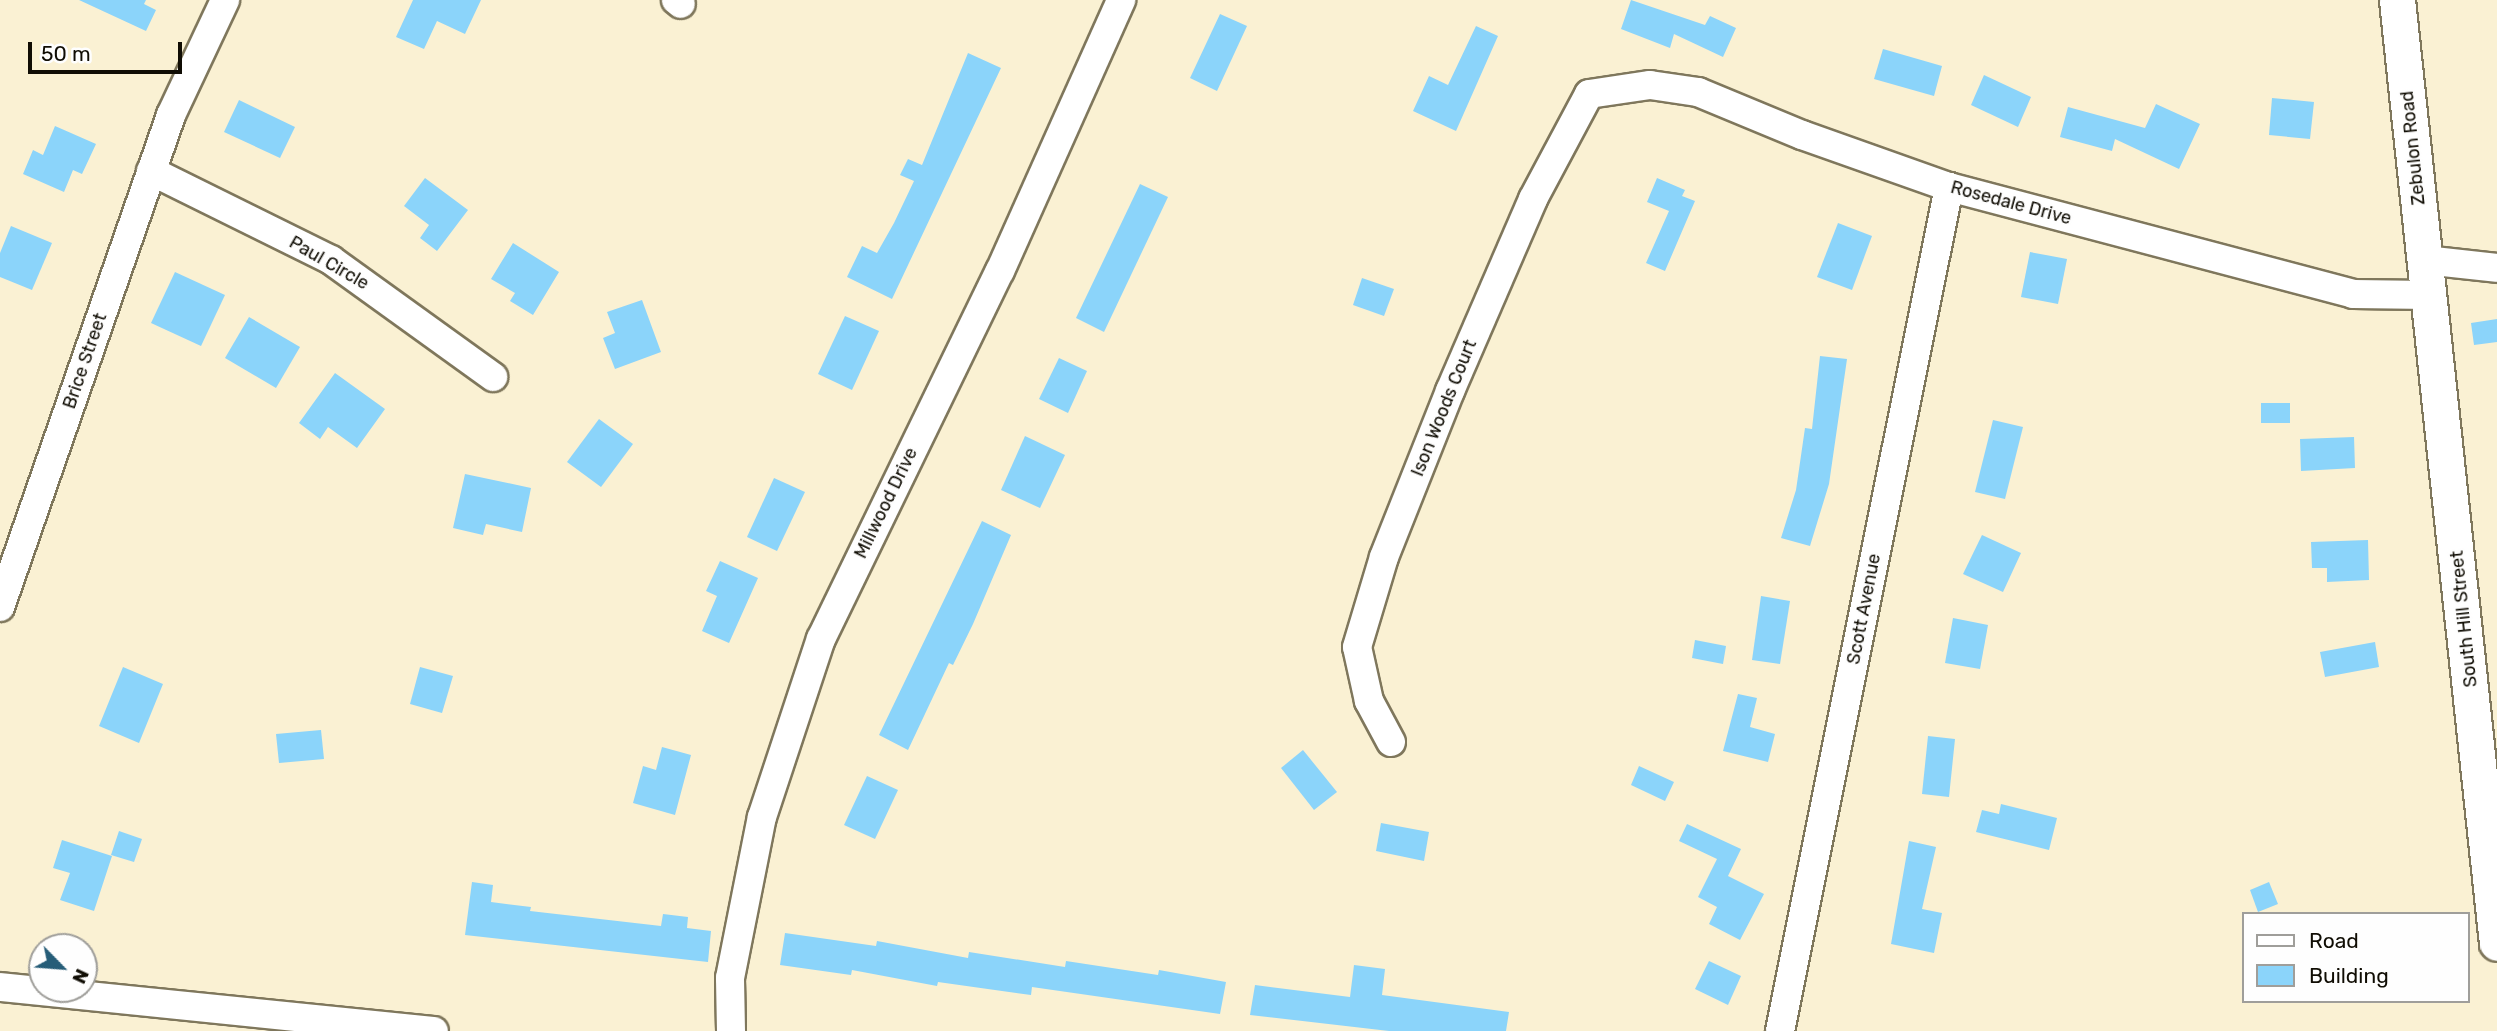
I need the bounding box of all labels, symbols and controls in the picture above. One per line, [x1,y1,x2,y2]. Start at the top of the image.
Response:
scale bar [32,28,186,72]
text: 50 m [41,41,91,66]
street label: Zebulon Road [2396,90,2430,206]
street label: Rosedale Drive [1948,177,2074,229]
street label: Paul Circle [285,232,373,294]
street label: Brice Street [59,310,111,412]
street label: Ison Woods Court [1407,336,1481,480]
street label: Millwood Drive [850,444,922,562]
street label: South Hill Street [2446,550,2482,688]
street label: Scott Avenue [1843,552,1885,666]
legend [2242,912,2469,1003]
text: Road [2309,928,2359,953]
north arrow [28,933,98,1003]
text: Building [2309,963,2389,988]
text: N [67,965,94,987]

